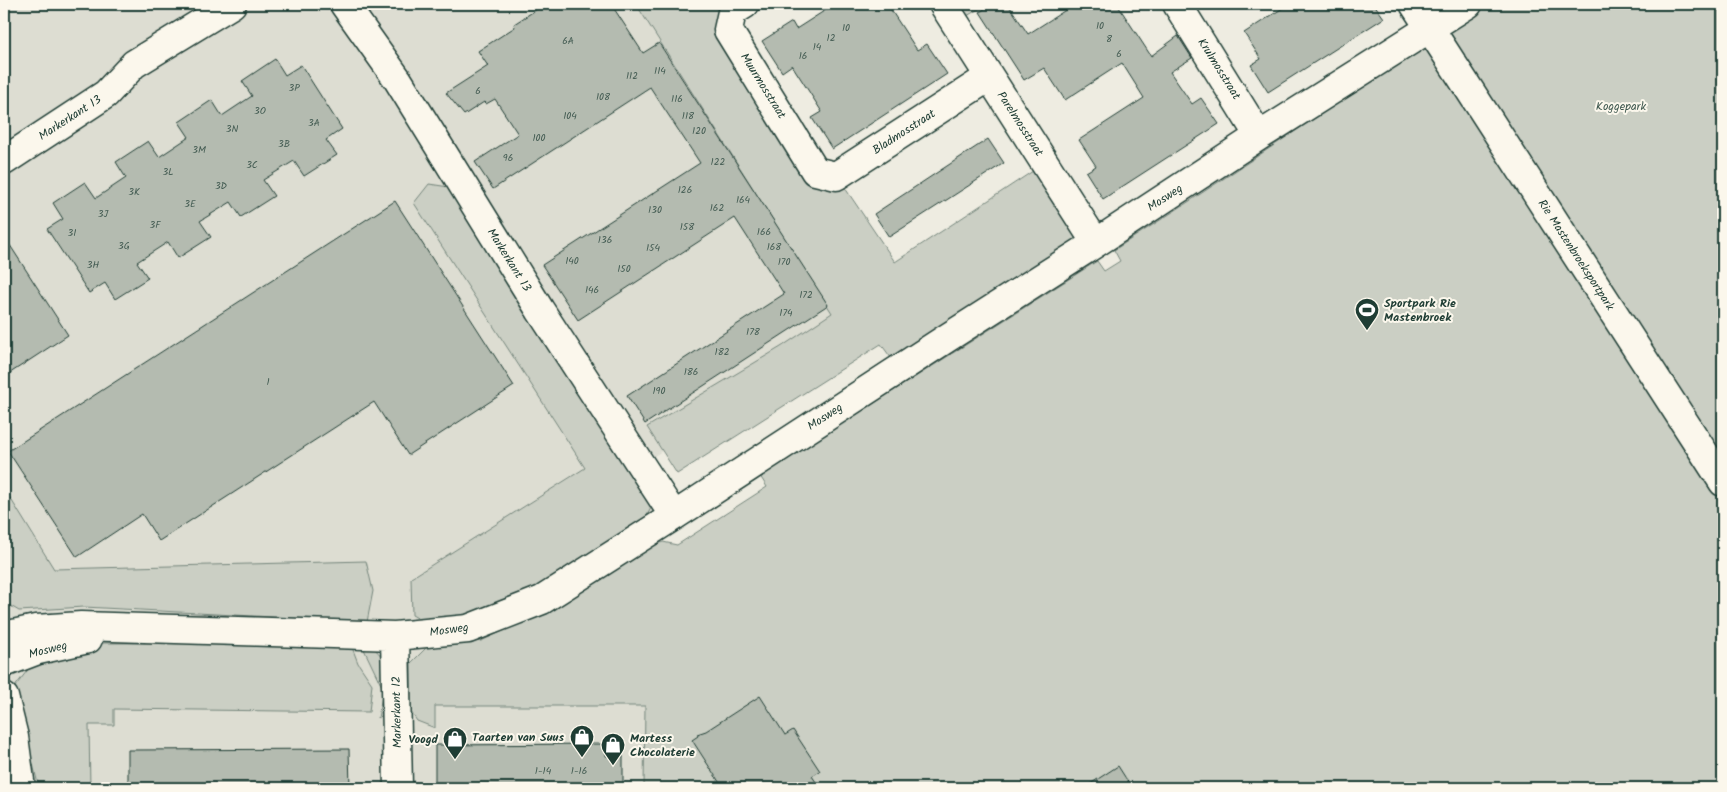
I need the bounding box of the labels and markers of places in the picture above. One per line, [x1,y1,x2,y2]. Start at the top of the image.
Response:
place label: Sportpark Rie Mastenbroek [1384,294,1456,327]
sports icon: Sportpark Rie Mastenbroek [1354,297,1380,331]
shop icon: Taarten van Suus [569,724,595,758]
shop icon: Voogd [442,726,468,760]
place label: Taarten van Suus [472,728,564,747]
place label: Martess Chocolaterie [630,729,695,762]
place label: Voogd [408,730,439,749]
shop icon: Martess Chocolaterie [600,732,626,766]

